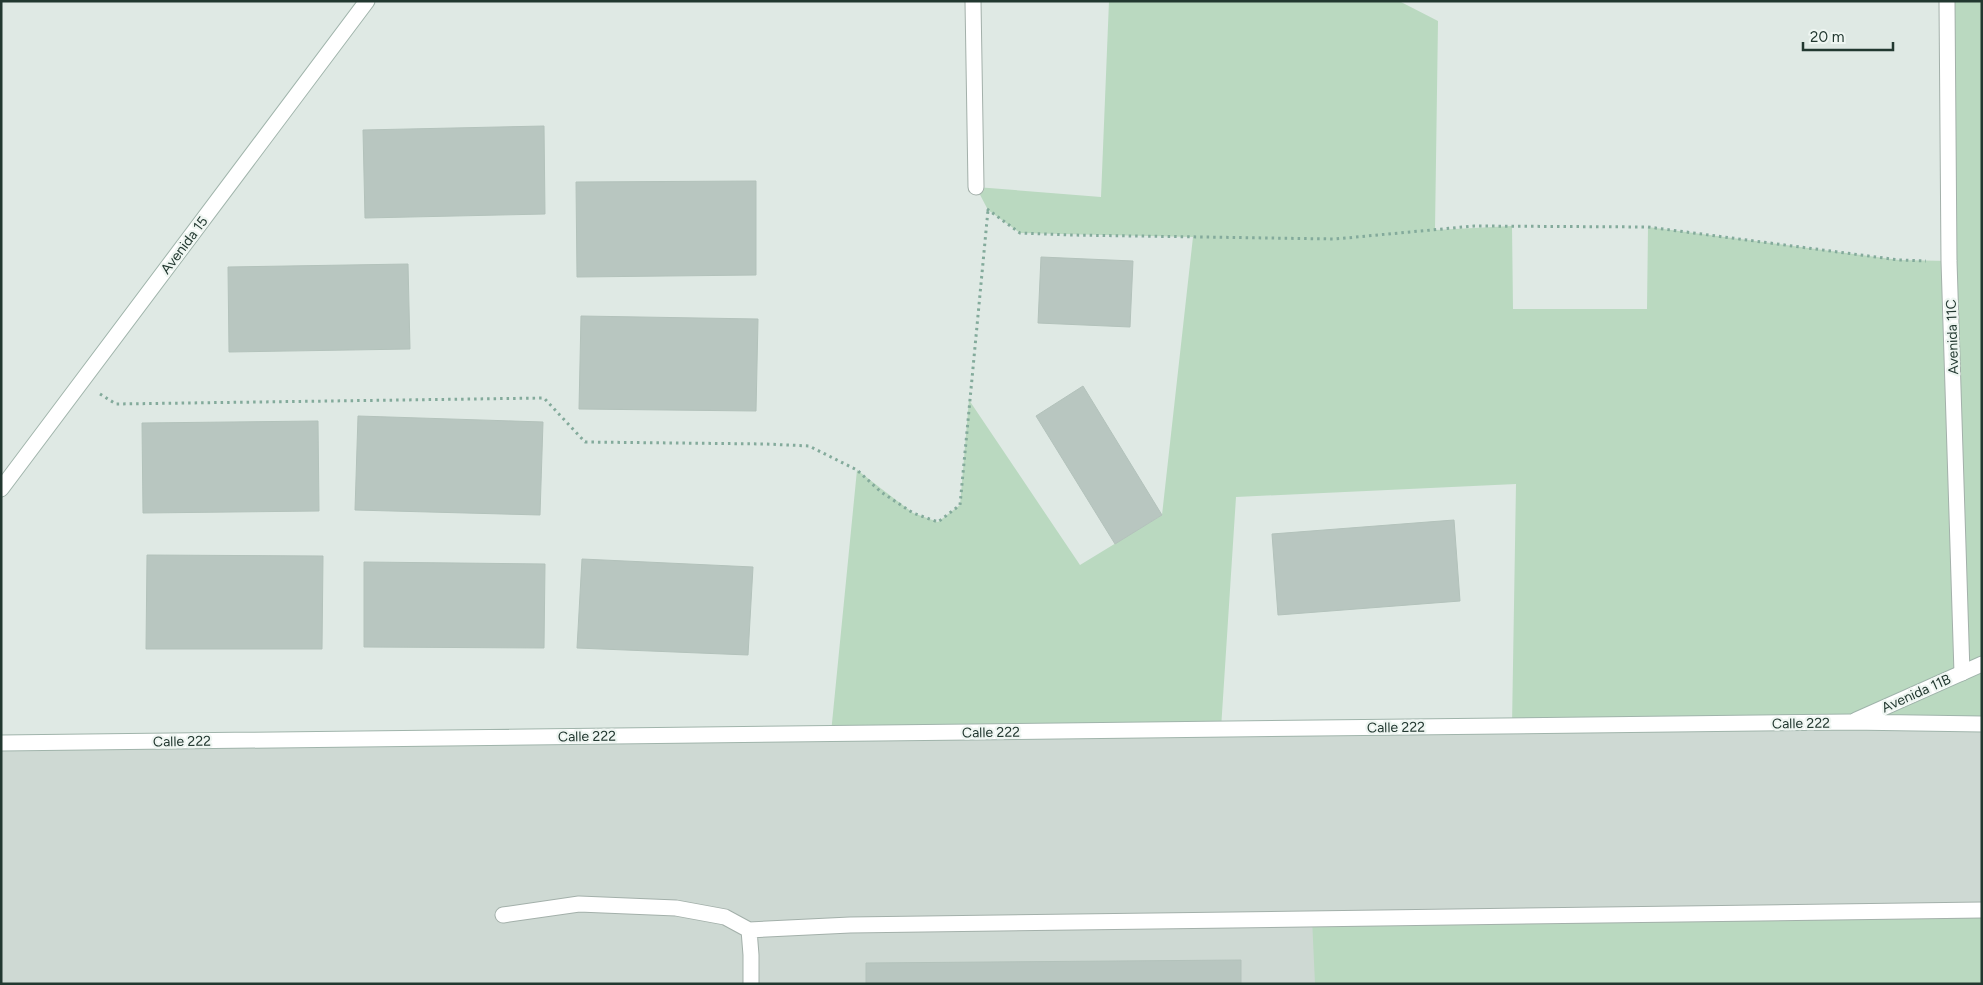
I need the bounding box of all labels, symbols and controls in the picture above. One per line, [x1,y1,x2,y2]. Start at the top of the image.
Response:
scale bar [1803,20,1893,52]
text: 20 m [1810,28,1844,46]
street label: Avenida 15 [157,213,212,277]
street label: Avenida 11C [1943,299,1962,375]
street label: Avenida 11B [1879,671,1953,716]
street label: Calle 222 [1772,714,1830,733]
street label: Calle 222 [1367,718,1425,737]
street label: Calle 222 [962,723,1020,742]
street label: Calle 222 [558,727,616,746]
street label: Calle 222 [153,732,211,751]

